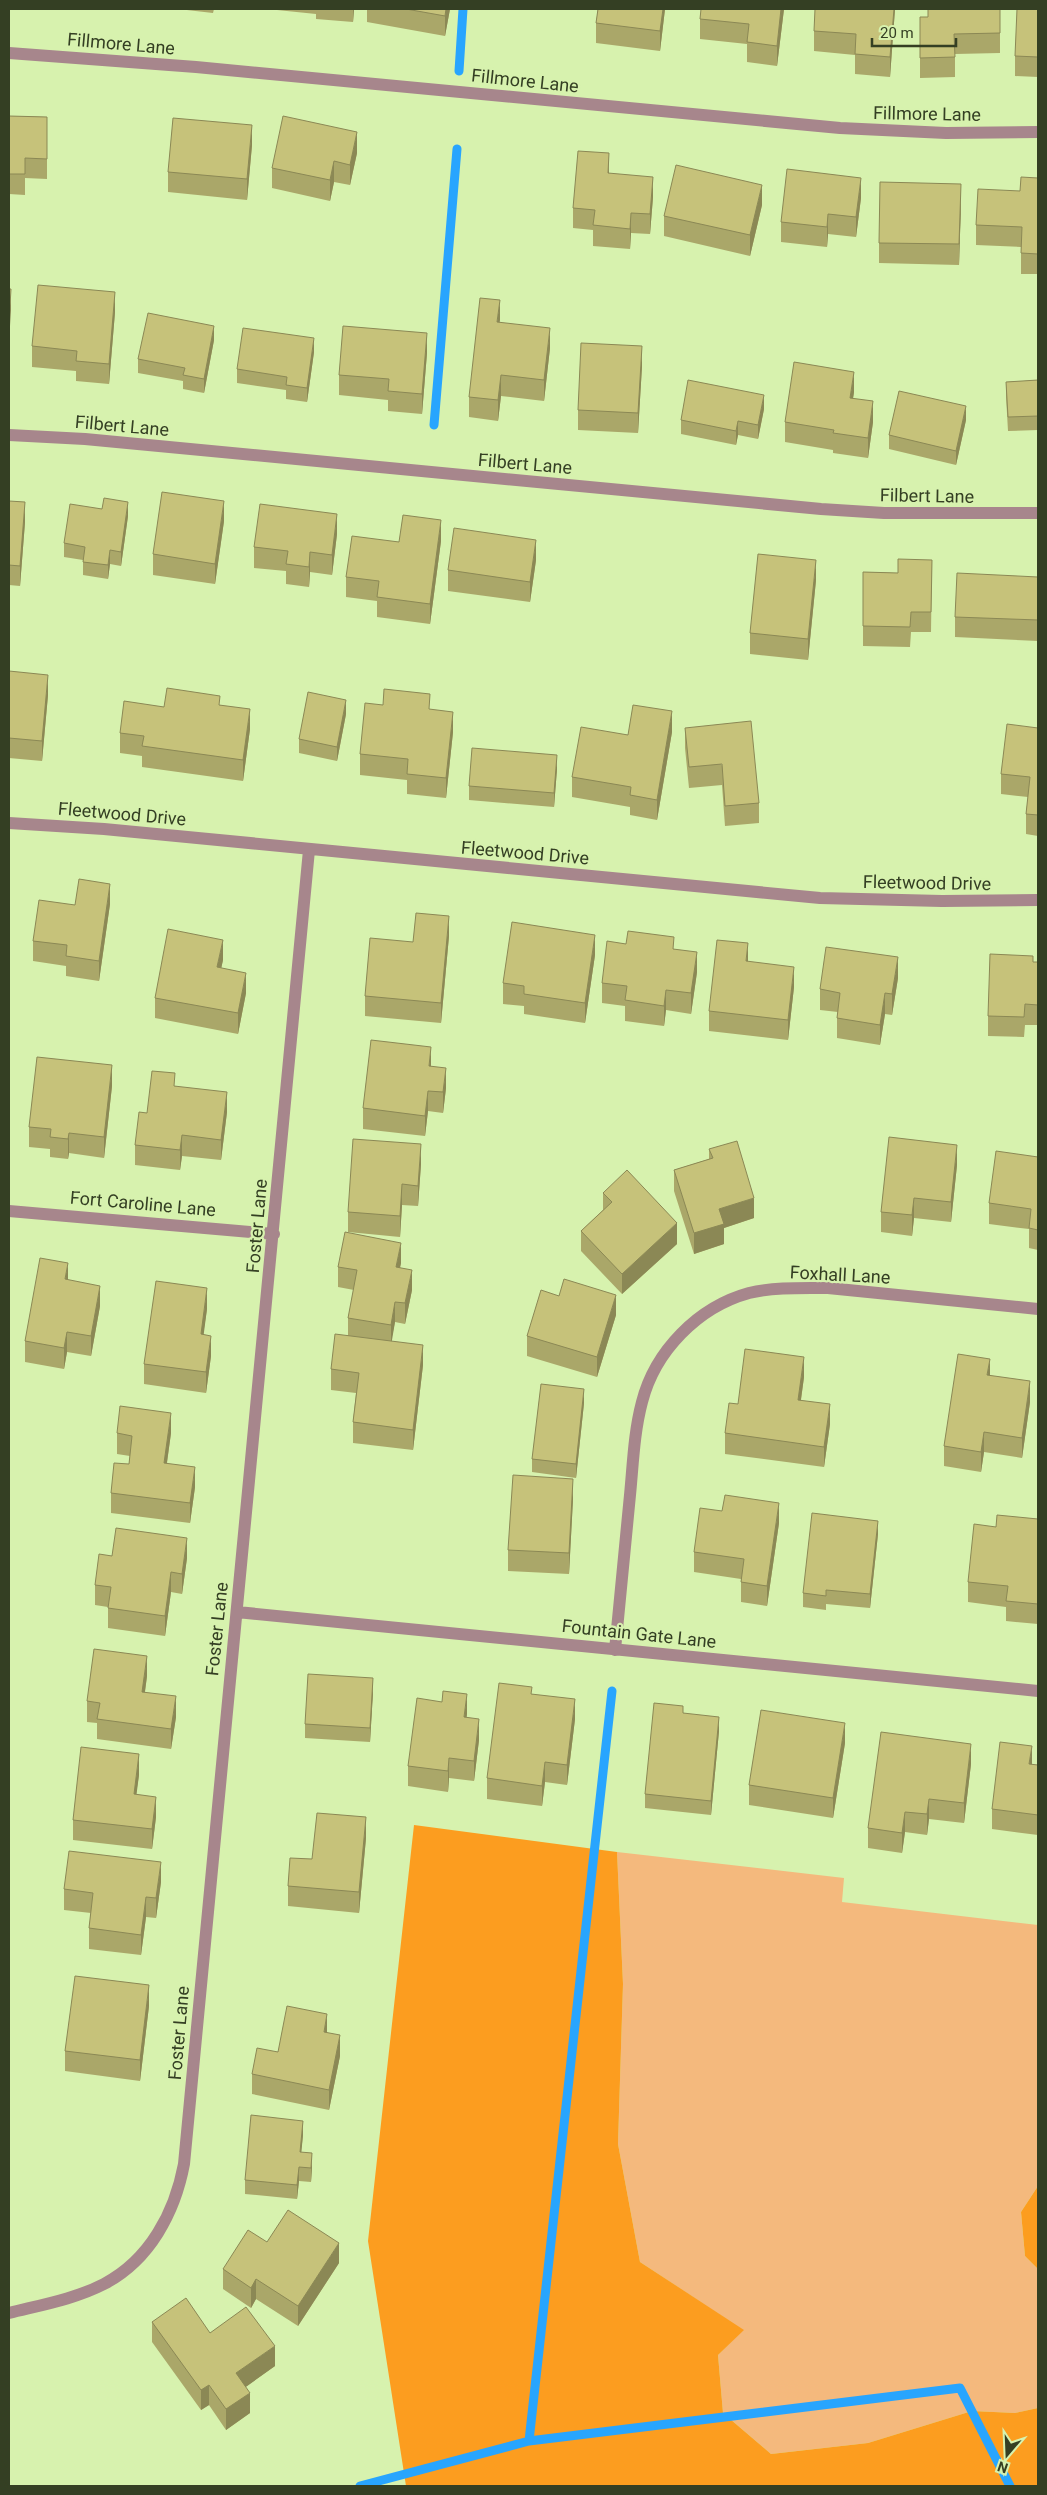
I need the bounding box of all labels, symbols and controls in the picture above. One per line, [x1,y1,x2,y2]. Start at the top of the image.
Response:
scale bar [872,15,956,47]
text: 20 m [880,24,914,42]
street label: Fillmore Lane [66,28,176,59]
street label: Fillmore Lane [470,64,580,97]
street label: Fillmore Lane [873,102,981,125]
street label: Filbert Lane [74,411,170,440]
street label: Filbert Lane [477,449,573,478]
street label: Filbert Lane [880,484,974,507]
street label: Fleetwood Drive [57,797,187,830]
street label: Fleetwood Drive [460,836,590,869]
street label: Fleetwood Drive [863,871,991,894]
street label: Foster Lane [242,1178,271,1274]
street label: Fort Caroline Lane [69,1187,217,1220]
street label: Foxhall Lane [789,1261,891,1288]
street label: Foster Lane [201,1581,232,1677]
street label: Fountain Gate Lane [561,1615,717,1652]
street label: Foster Lane [164,1985,193,2081]
north arrow [982,2430,1032,2480]
text: N [995,2458,1010,2476]

